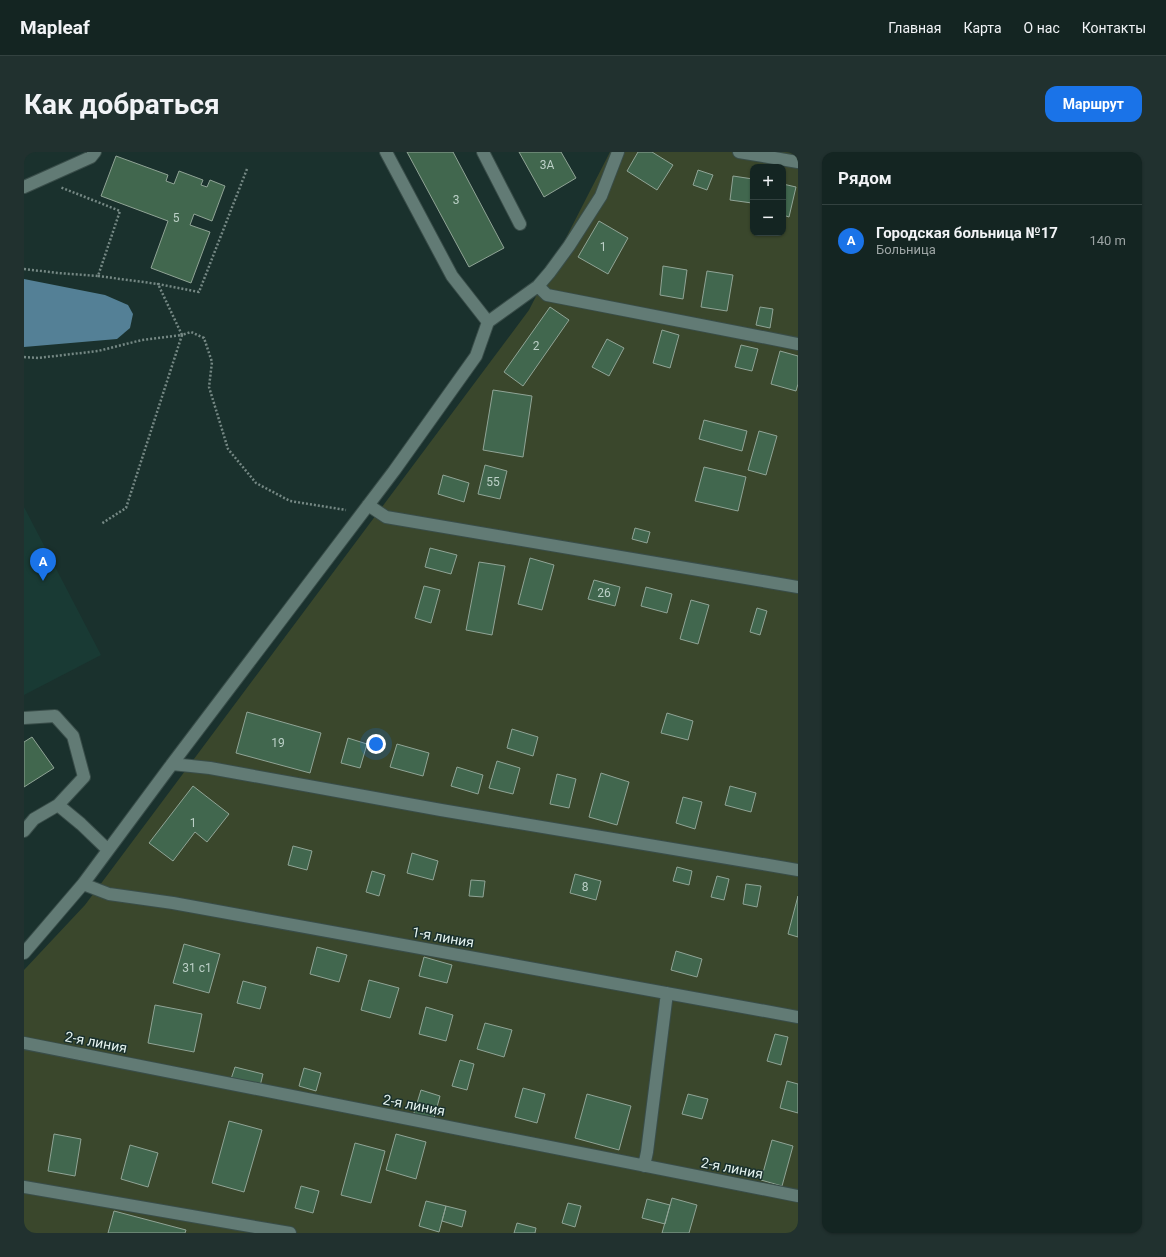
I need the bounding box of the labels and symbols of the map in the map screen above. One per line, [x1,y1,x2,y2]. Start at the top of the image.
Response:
house number: 3А [540,158,554,172]
house number: 3 [453,193,459,207]
house number: 5 [173,211,180,225]
house number: 1 [600,240,606,254]
house number: 2 [533,339,540,353]
house number: 55 [486,475,500,489]
pin: A [30,548,56,581]
house number: 26 [597,586,611,600]
your location [366,734,386,754]
house number: 19 [271,736,285,750]
house number: 1 [190,816,196,830]
house number: 8 [582,880,589,894]
street label: 1-я линия [411,924,475,950]
house number: 31 с1 [182,961,212,975]
street label: 2-я линия [64,1028,128,1056]
street label: 2-я линия [382,1091,446,1119]
street label: 2-я линия [700,1154,764,1182]

